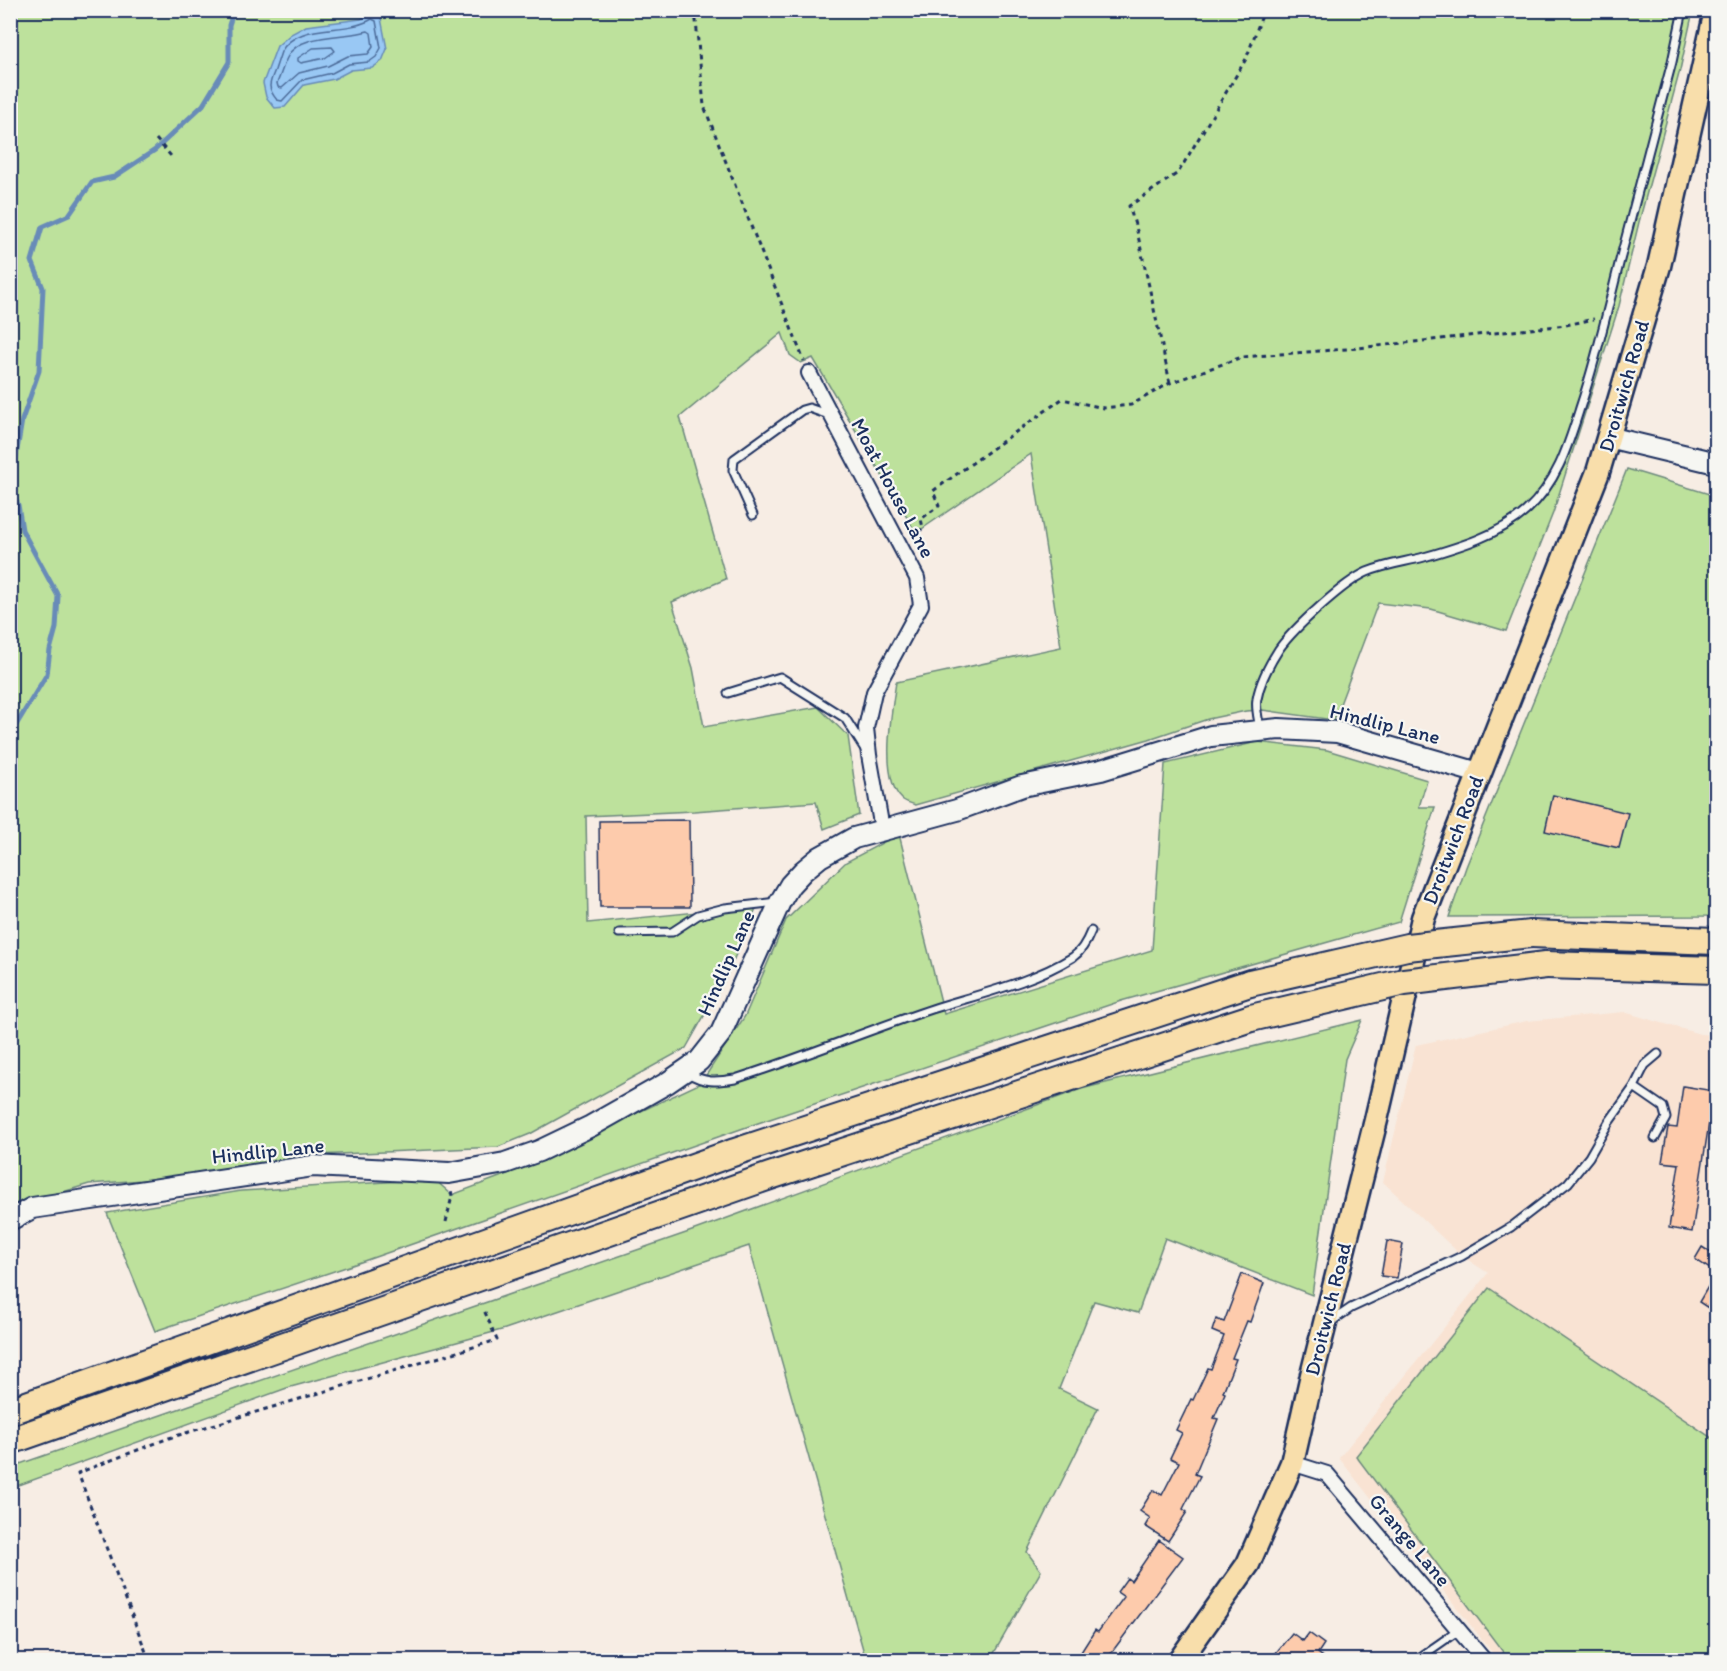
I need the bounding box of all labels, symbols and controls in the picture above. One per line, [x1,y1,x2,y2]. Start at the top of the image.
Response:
street label: Droitwich Road [1593,316,1654,455]
street label: Moat House Lane [846,414,941,562]
street label: Hindlip Lane [1327,698,1443,749]
street label: Droitwich Road [1416,771,1489,908]
street label: Hindlip Lane [691,906,760,1019]
street label: Hindlip Lane [211,1132,325,1169]
street label: Droitwich Road [1299,1239,1356,1378]
street label: Grange Lane [1364,1488,1457,1591]

